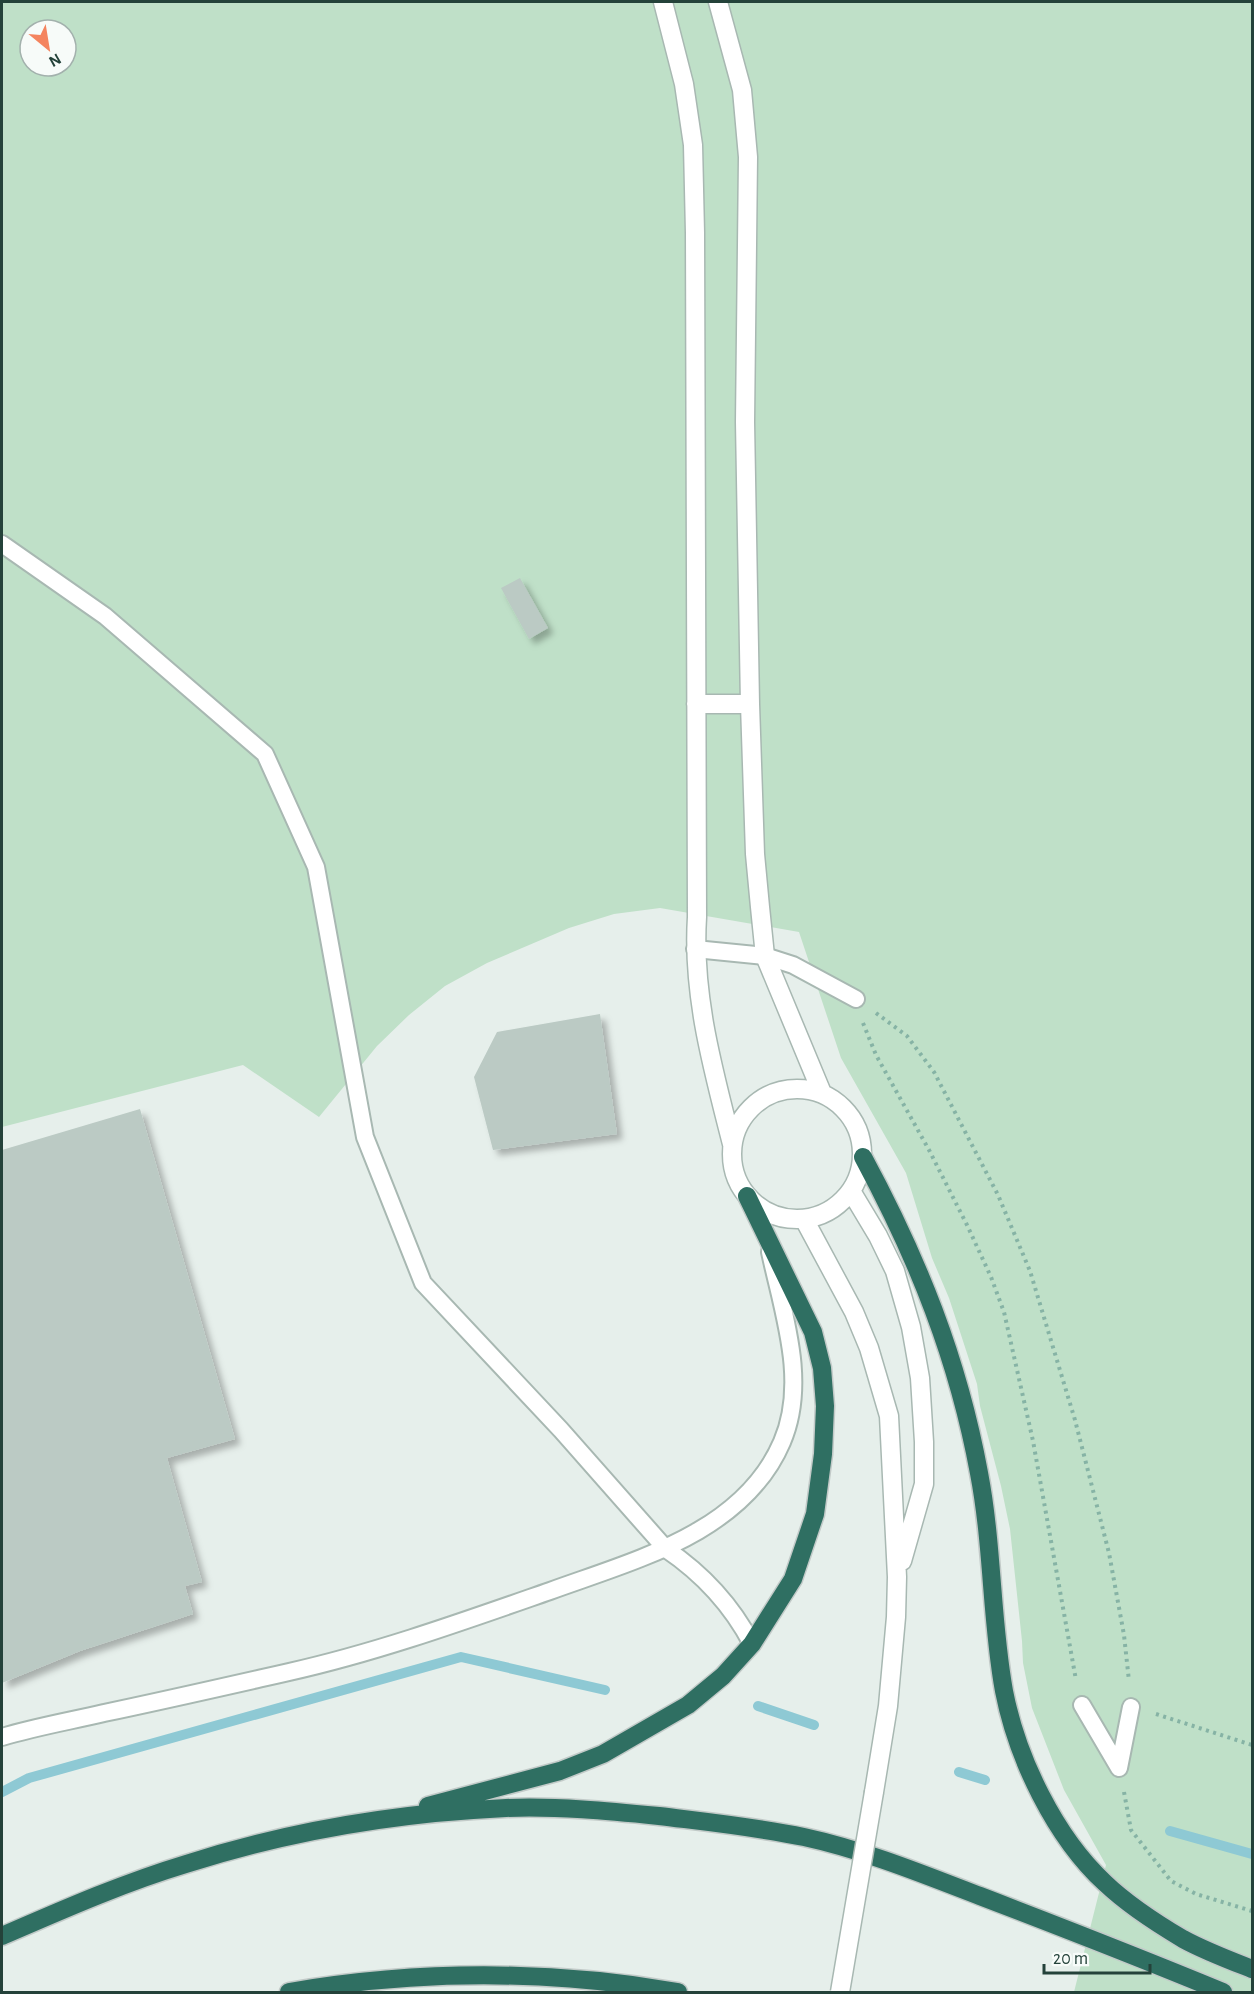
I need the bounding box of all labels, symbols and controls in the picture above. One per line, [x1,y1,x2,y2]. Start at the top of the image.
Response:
north arrow [18,18,78,78]
text: N [46,50,64,70]
scale bar [1044,1937,1150,1975]
text: 20 m [1053,1950,1088,1968]

